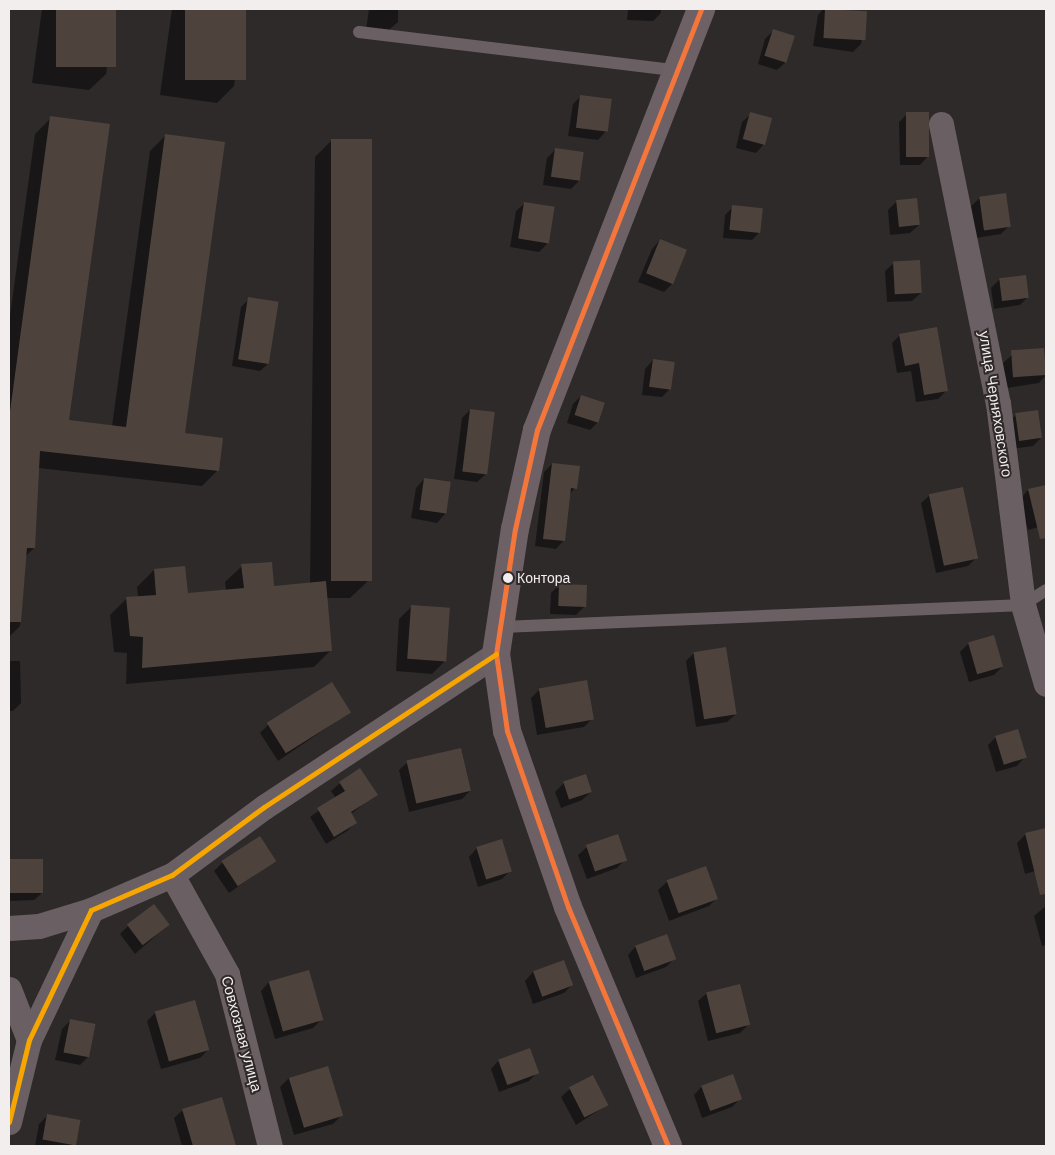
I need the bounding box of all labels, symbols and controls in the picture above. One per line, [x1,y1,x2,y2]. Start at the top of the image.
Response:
street label: улица Черняховского [975,330,1015,478]
place label: Контора [517,570,570,586]
marker: Контора [503,573,513,583]
street label: Совхозная улица [217,974,265,1094]

